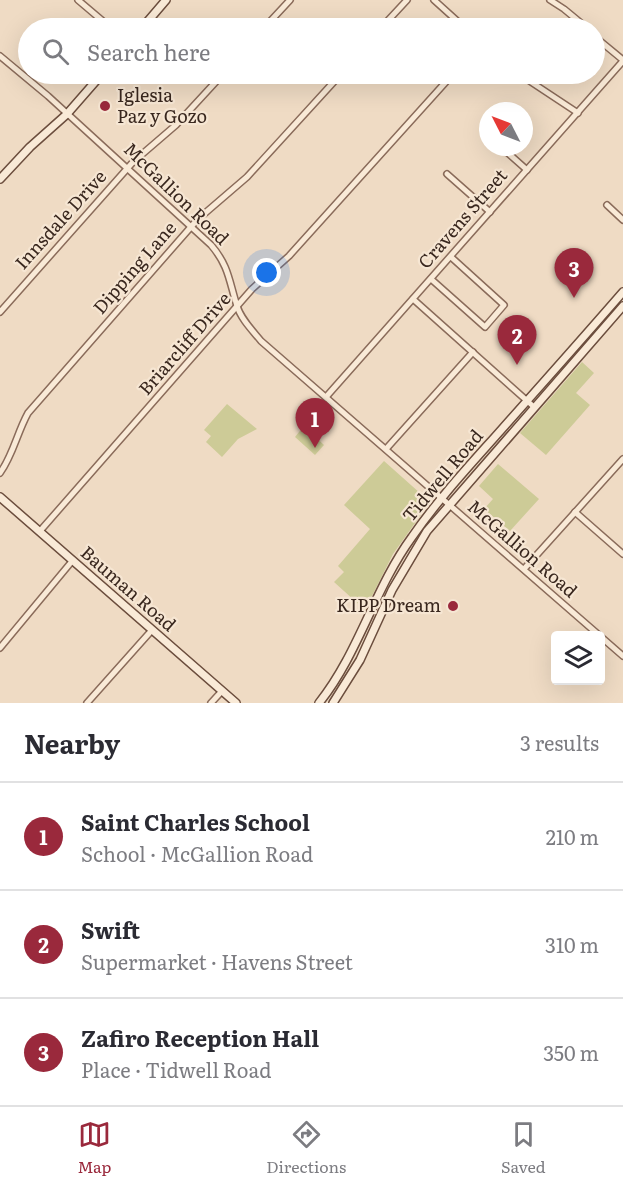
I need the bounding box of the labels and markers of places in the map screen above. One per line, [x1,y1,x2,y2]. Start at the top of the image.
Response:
place label: Iglesia Paz y Gozo [117,81,207,129]
marker: Iglesia Paz y Gozo [98,99,112,113]
pin: 3 [554,248,594,298]
pin: 2 [498,316,536,365]
pin: 1 [296,398,334,448]
place label: KIPP Dream [336,591,441,618]
marker: KIPP Dream [446,599,460,613]

